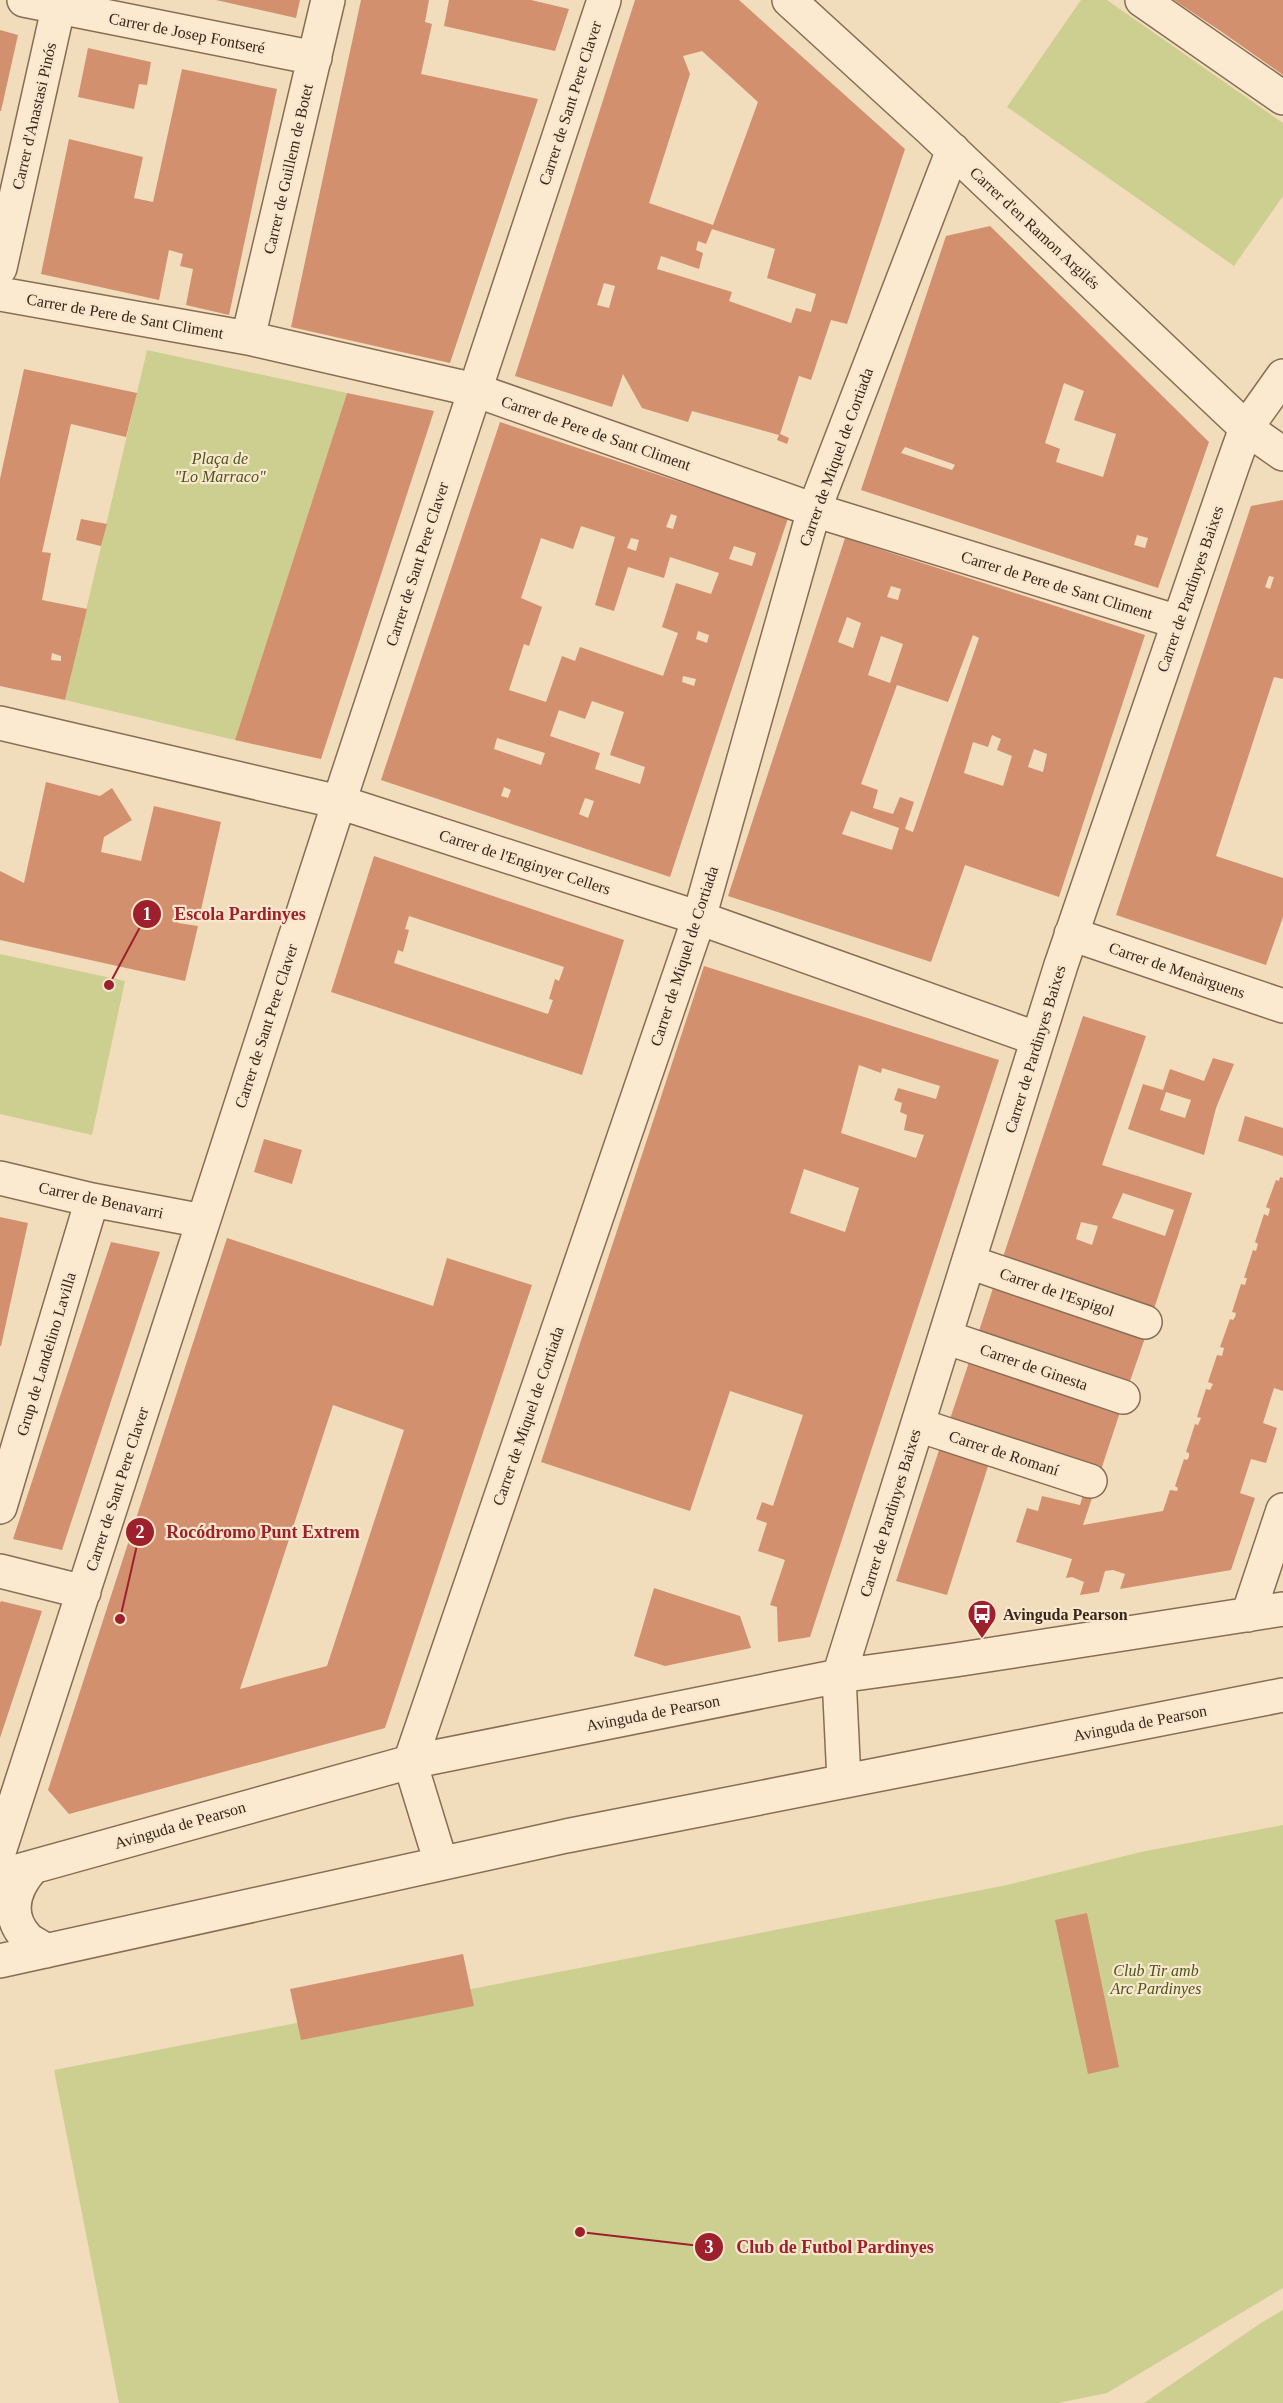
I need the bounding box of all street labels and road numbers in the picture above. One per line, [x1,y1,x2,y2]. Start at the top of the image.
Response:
street label: Carrer de Josep Fontseré [107,10,266,57]
street label: Carrer de Sant Pere Claver [535,18,605,187]
street label: Carrer d'Anastasi Pinós [9,41,59,191]
street label: Carrer de Guillem de Botet [260,82,316,256]
street label: Carrer d'en Ramon Argilés [966,163,1103,293]
street label: Carrer de Pere de Sant Climent [25,290,225,342]
street label: Carrer de Miquel de Cortiada [796,366,877,549]
street label: Carrer de Pere de Sant Climent [499,392,694,474]
street label: Carrer de Sant Pere Claver [382,479,452,648]
street label: Carrer de Pardinyes Baixes [1154,504,1227,675]
street label: Carrer de Pere de Sant Climent [959,548,1155,622]
street label: Carrer de l'Enginyer Cellers [437,826,613,899]
street label: Carrer de Miquel de Cortiada [647,864,722,1049]
street label: Carrer de Menàrguens [1106,939,1247,1002]
street label: Carrer de Sant Pere Claver [231,941,301,1110]
street label: Carrer de Pardinyes Baixes [1001,963,1070,1135]
street label: Carrer de Benavarri [37,1178,165,1222]
street label: Carrer de l'Espigol [997,1264,1117,1321]
street label: Grup de Landelino Lavilla [13,1270,80,1438]
street label: Carrer de Miquel de Cortiada [489,1324,568,1508]
street label: Carrer de Ginesta [978,1341,1090,1393]
street label: Carrer de Sant Pere Claver [82,1404,152,1573]
street label: Carrer de Pardinyes Baixes [856,1427,925,1599]
street label: Carrer de Romaní [947,1427,1062,1479]
street label: Avinguda de Pearson [585,1692,721,1735]
street label: Avinguda de Pearson [1072,1702,1208,1745]
street label: Avinguda de Pearson [112,1798,248,1853]

